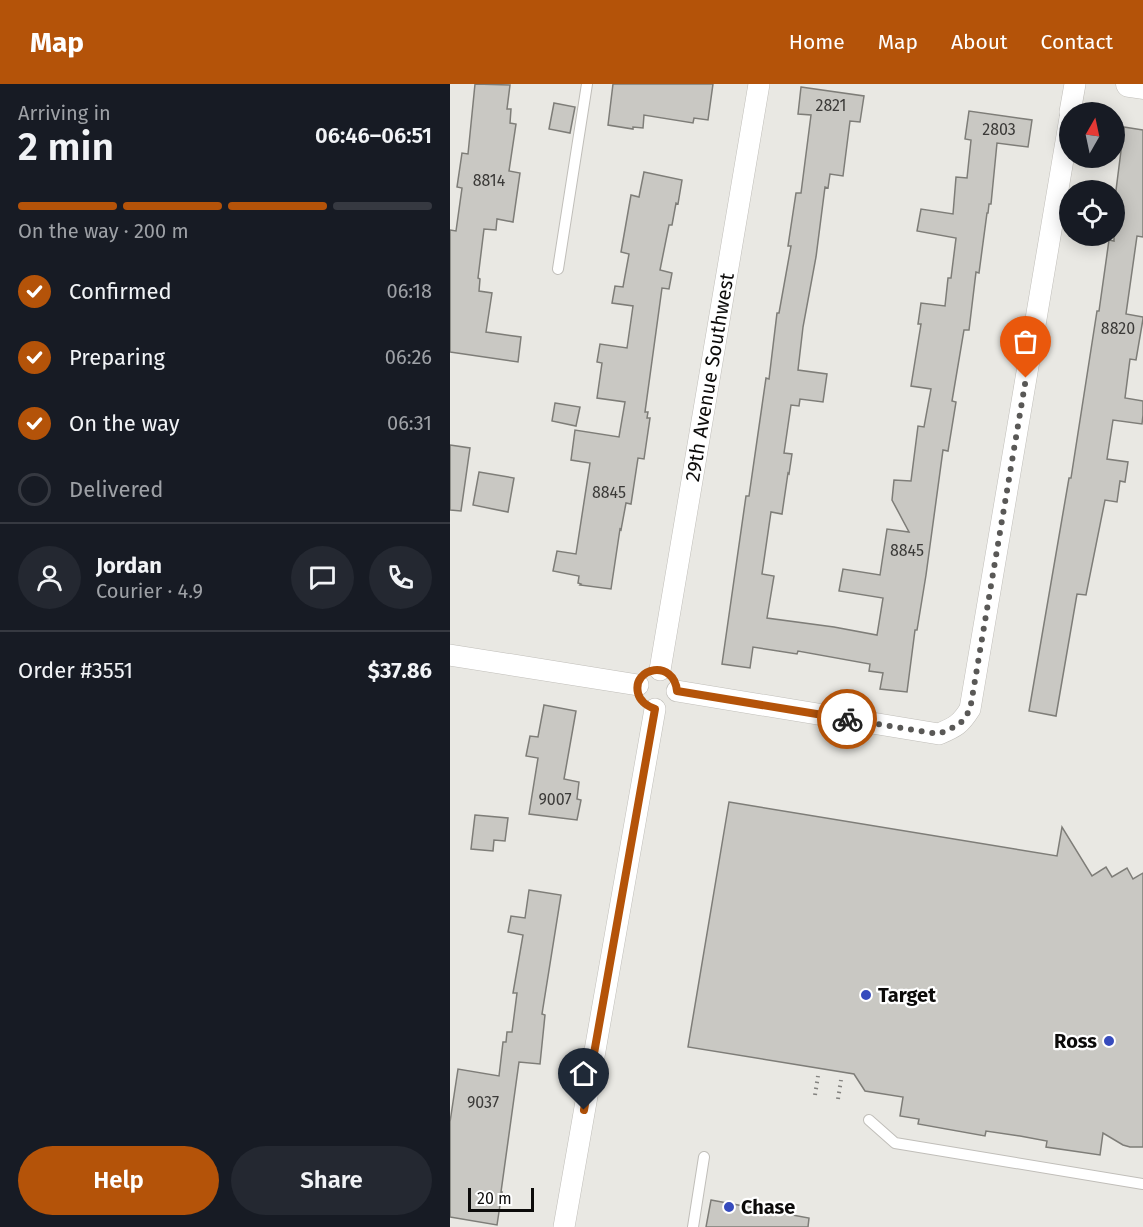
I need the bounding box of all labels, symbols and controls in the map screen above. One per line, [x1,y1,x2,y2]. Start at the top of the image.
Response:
text: Map [30,26,84,59]
text: Home [789,29,845,55]
text: Map [878,29,918,55]
text: About [951,29,1008,55]
text: Contact [1041,29,1113,55]
house number: 2821 [815,96,847,115]
text: Arriving in [18,101,111,125]
north arrow [1059,102,1125,168]
map controls [1059,102,1125,246]
house number: 2803 [982,120,1016,139]
text: 06:46–06:51 [315,122,432,149]
text: 2 min [18,124,114,170]
house number: 8814 [473,171,506,190]
button: locate [1059,180,1125,246]
text: On the way · 200 m [18,219,189,243]
street label: 29th Avenue Southwest [680,270,739,483]
icon: check [18,275,51,308]
text: Confirmed [69,278,172,305]
text: 06:18 [387,279,432,303]
pin [1000,316,1051,378]
house number: 8820 [1101,319,1135,338]
icon: bag [1009,325,1042,358]
icon: check [18,341,51,374]
text: Preparing [69,344,165,371]
text: 06:26 [385,345,432,369]
icon: check [18,407,51,440]
text: On the way [69,410,180,437]
text: 06:31 [387,411,432,435]
text: Delivered [69,476,164,503]
house number: 8845 [592,483,626,502]
house number: 8845 [890,541,924,560]
button: person [18,546,81,609]
button: chat [291,546,354,609]
button: phone [369,546,432,609]
text: Jordan [96,552,162,579]
text: Courier · 4.9 [96,579,203,603]
text: Order #3551 [18,657,133,684]
text: $37.86 [368,657,432,684]
courier [817,689,877,749]
icon: bike [831,703,864,736]
house number: 9007 [538,790,572,809]
place label: Target [878,983,936,1007]
marker: Target [859,988,873,1002]
place label: Ross [1054,1029,1097,1053]
marker: Ross [1102,1034,1116,1048]
pin [558,1048,609,1110]
icon: home [567,1057,600,1090]
house number: 9037 [467,1093,499,1112]
button: Help [18,1146,219,1215]
button: Share [231,1146,432,1215]
scale bar [468,1185,534,1212]
text: 20 m [477,1189,512,1208]
place label: Chase [741,1195,795,1219]
marker: Chase [722,1200,736,1214]

